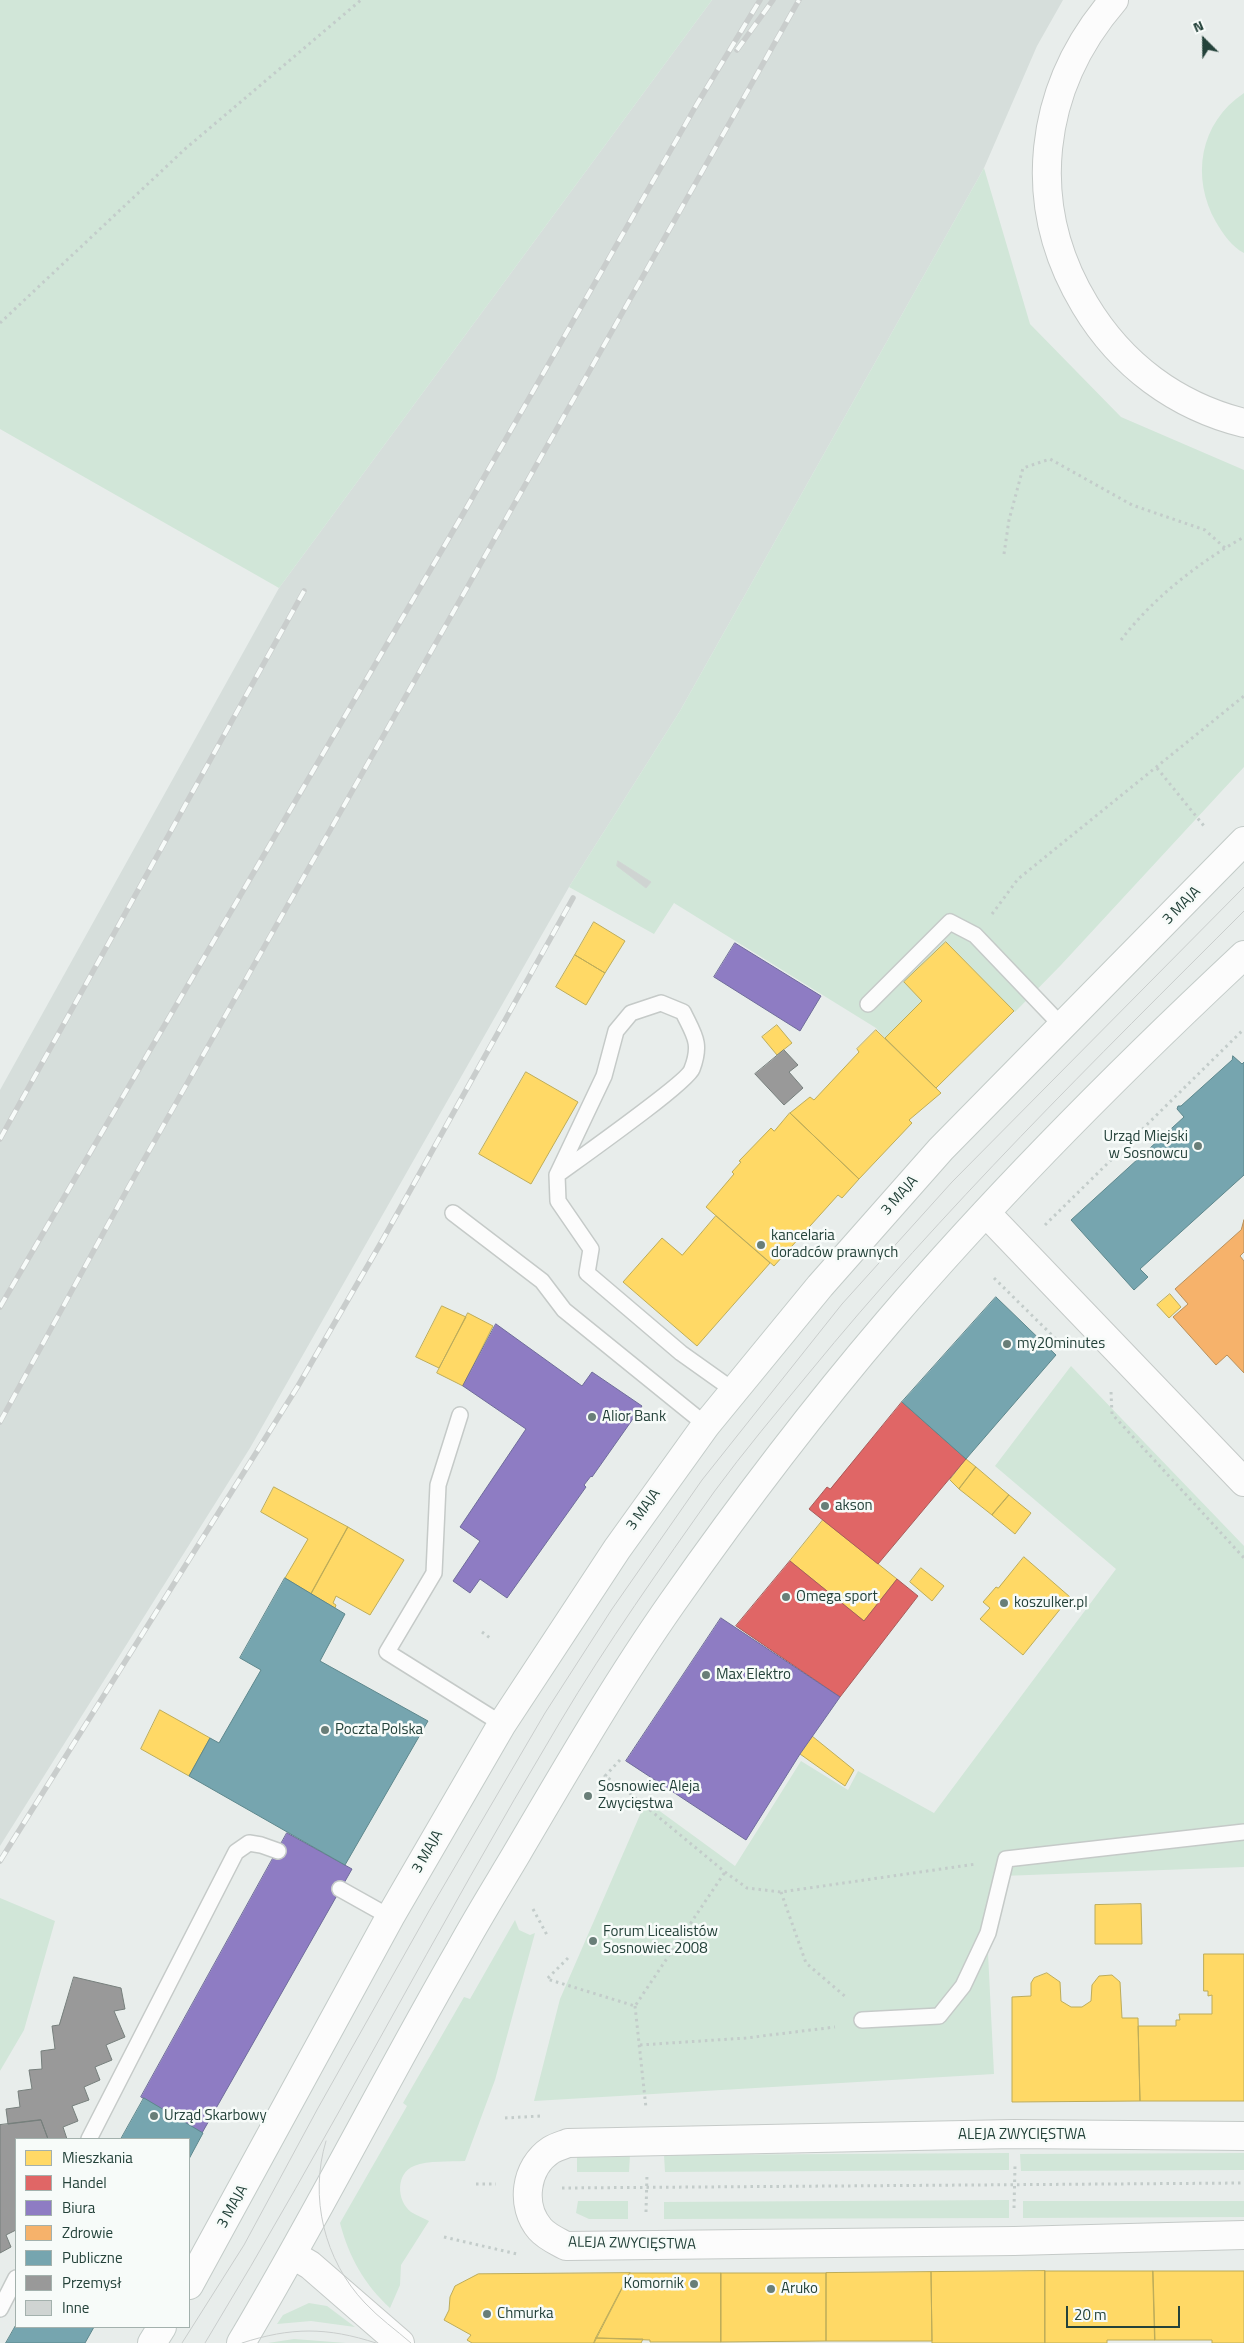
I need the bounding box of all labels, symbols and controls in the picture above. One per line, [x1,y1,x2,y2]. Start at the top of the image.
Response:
text: N [1189,14,1207,37]
north arrow [1179,15,1229,65]
street label: 3 MAJA [1159,883,1205,929]
place label: Urząd Miejski w Sosnowcu [1103,1128,1188,1163]
marker: Urząd Miejski w Sosnowcu [1192,1140,1204,1152]
street label: 3 MAJA [878,1173,922,1219]
place label: kancelaria doradców prawnych [771,1227,898,1262]
marker: kancelaria doradców prawnych [755,1239,767,1251]
place label: my20minutes [1017,1335,1105,1353]
marker: my20minutes [1001,1338,1013,1350]
place label: Alior Bank [602,1408,666,1426]
marker: Alior Bank [586,1411,598,1423]
street label: 3 MAJA [623,1486,665,1534]
place label: akson [835,1497,873,1515]
marker: akson [819,1500,831,1512]
place label: Omega sport [796,1588,878,1606]
marker: Omega sport [780,1591,792,1603]
place label: koszulker.pl [1014,1594,1088,1612]
marker: koszulker.pl [998,1597,1010,1609]
place label: Max Elektro [716,1666,791,1684]
marker: Max Elektro [700,1669,712,1681]
place label: Poczta Polska [335,1721,423,1739]
marker: Poczta Polska [319,1724,331,1736]
place label: Sosnowiec Aleja Zwycięstwa [598,1778,700,1813]
marker: Sosnowiec Aleja Zwycięstwa [582,1790,594,1802]
street label: 3 MAJA [409,1827,447,1877]
place label: Forum Licealistów Sosnowiec 2008 [603,1923,718,1958]
marker: Forum Licealistów Sosnowiec 2008 [587,1935,599,1947]
place label: Urząd Skarbowy [164,2107,267,2125]
marker: Urząd Skarbowy [148,2110,160,2122]
street label: ALEJA ZWYCIĘSTWA [958,2126,1086,2144]
legend [15,2138,190,2328]
text: Mieszkania [62,2146,133,2169]
text: Handel [62,2171,107,2194]
street label: 3 MAJA [214,2182,252,2232]
text: Biura [62,2196,95,2219]
text: Zdrowie [62,2221,113,2244]
street label: ALEJA ZWYCIĘSTWA [568,2234,696,2254]
text: Publiczne [62,2246,123,2269]
text: Przemysł [62,2271,122,2294]
place label: Komornik [624,2275,684,2293]
marker: Komornik [688,2278,700,2290]
place label: Aruko [781,2280,818,2298]
marker: Aruko [765,2283,777,2295]
text: Inne [62,2296,89,2319]
scale bar [1069,2296,1183,2328]
text: 20 m [1074,2303,1107,2326]
place label: Chmurka [497,2305,554,2323]
marker: Chmurka [481,2308,493,2320]

